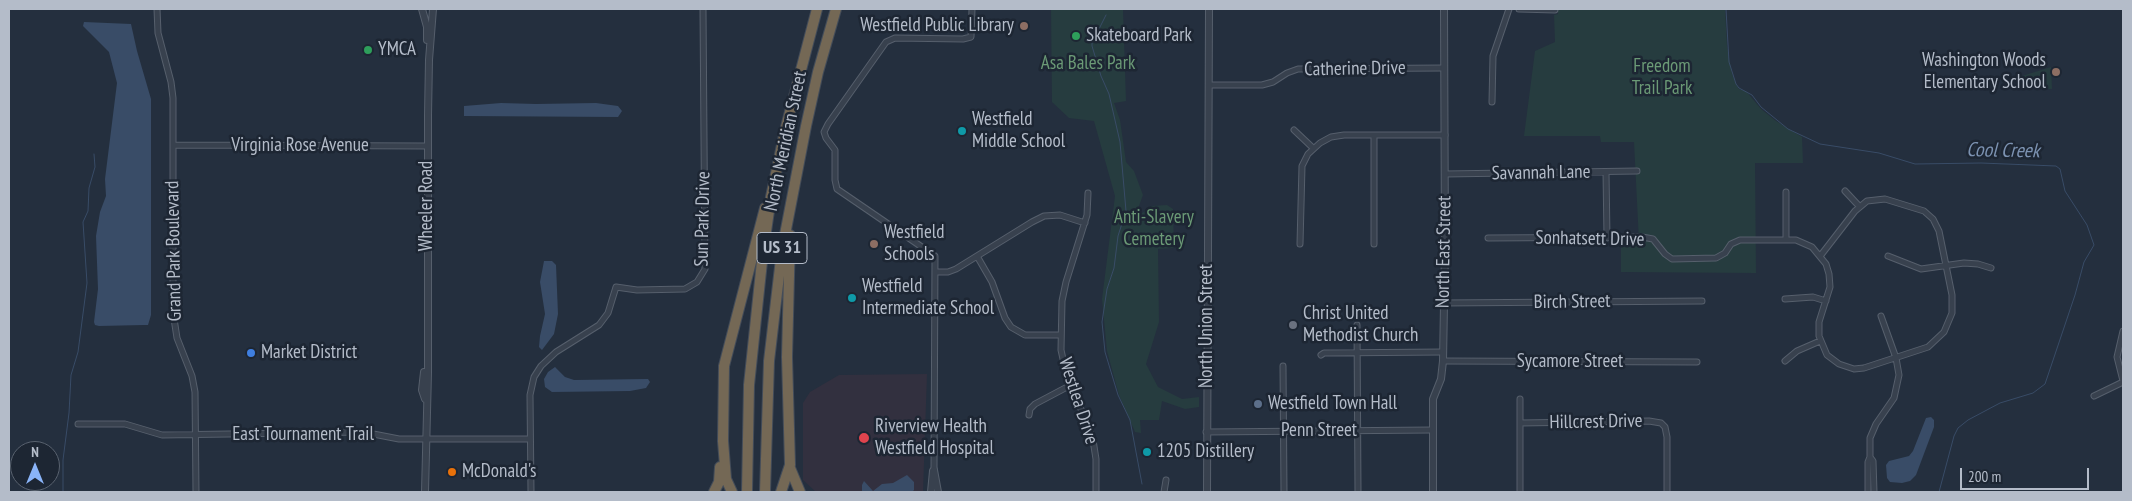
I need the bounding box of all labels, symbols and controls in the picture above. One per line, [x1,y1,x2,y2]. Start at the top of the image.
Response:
place label: Westfield Public Library [860,15,1014,37]
marker: Westfield Public Library [1018,20,1030,32]
place label: Skateboard Park [1086,25,1192,47]
marker: Skateboard Park [1070,30,1082,42]
place label: YMCA [378,39,416,61]
marker: YMCA [362,44,374,56]
place label: Washington Woods Elementary School [1922,50,2046,94]
park label: Asa Bales Park [1041,53,1135,75]
park label: Freedom Trail Park [1632,56,1692,100]
street label: Catherine Drive [1304,57,1406,81]
marker: Washington Woods Elementary School [2050,66,2062,78]
street label: North Meridian Street [760,69,812,213]
place label: Westfield Middle School [972,109,1065,153]
marker: Westfield Middle School [956,125,968,137]
street label: Virginia Rose Avenue [231,135,369,157]
water label: Cool Creek [1966,138,2040,164]
street label: Wheeler Road [416,161,438,251]
street label: Savannah Lane [1491,161,1591,185]
street label: Sun Park Drive [691,171,715,267]
street label: Grand Park Boulevard [161,180,187,322]
street label: North East Street [1432,196,1456,308]
park label: Anti-Slavery Cemetery [1114,207,1194,251]
place label: Westfield Schools [884,222,944,266]
street label: Sonhatsett Drive [1535,227,1645,251]
road number: US 31 [757,232,807,264]
marker: Westfield Schools [868,238,880,250]
street label: North Union Street [1196,264,1218,388]
place label: Westfield Intermediate School [862,276,994,320]
street label: Birch Street [1533,290,1611,314]
marker: Westfield Intermediate School [846,292,858,304]
place label: Christ United Methodist Church [1303,303,1418,347]
marker: Christ United Methodist Church [1287,319,1299,331]
place label: Market District [261,342,357,364]
marker: Market District [245,347,257,359]
street label: Sycamore Street [1517,351,1623,373]
street label: Westlea Drive [1053,355,1103,447]
place label: Westfield Town Hall [1268,393,1397,415]
marker: Westfield Town Hall [1252,398,1264,410]
street label: Hillcrest Drive [1549,410,1643,434]
place label: Riverview Health Westfield Hospital [875,416,994,460]
street label: Penn Street [1281,420,1357,442]
street label: East Tournament Trail [232,424,374,446]
marker: Riverview Health Westfield Hospital [857,431,871,445]
north arrow [10,441,60,491]
place label: 1205 Distillery [1157,441,1254,463]
text: N [31,443,39,461]
marker: 1205 Distillery [1141,446,1153,458]
scale bar [1962,458,2091,490]
place label: McDonald's [462,461,537,483]
marker: McDonald's [446,466,458,478]
text: 200 m [1968,467,2001,486]

